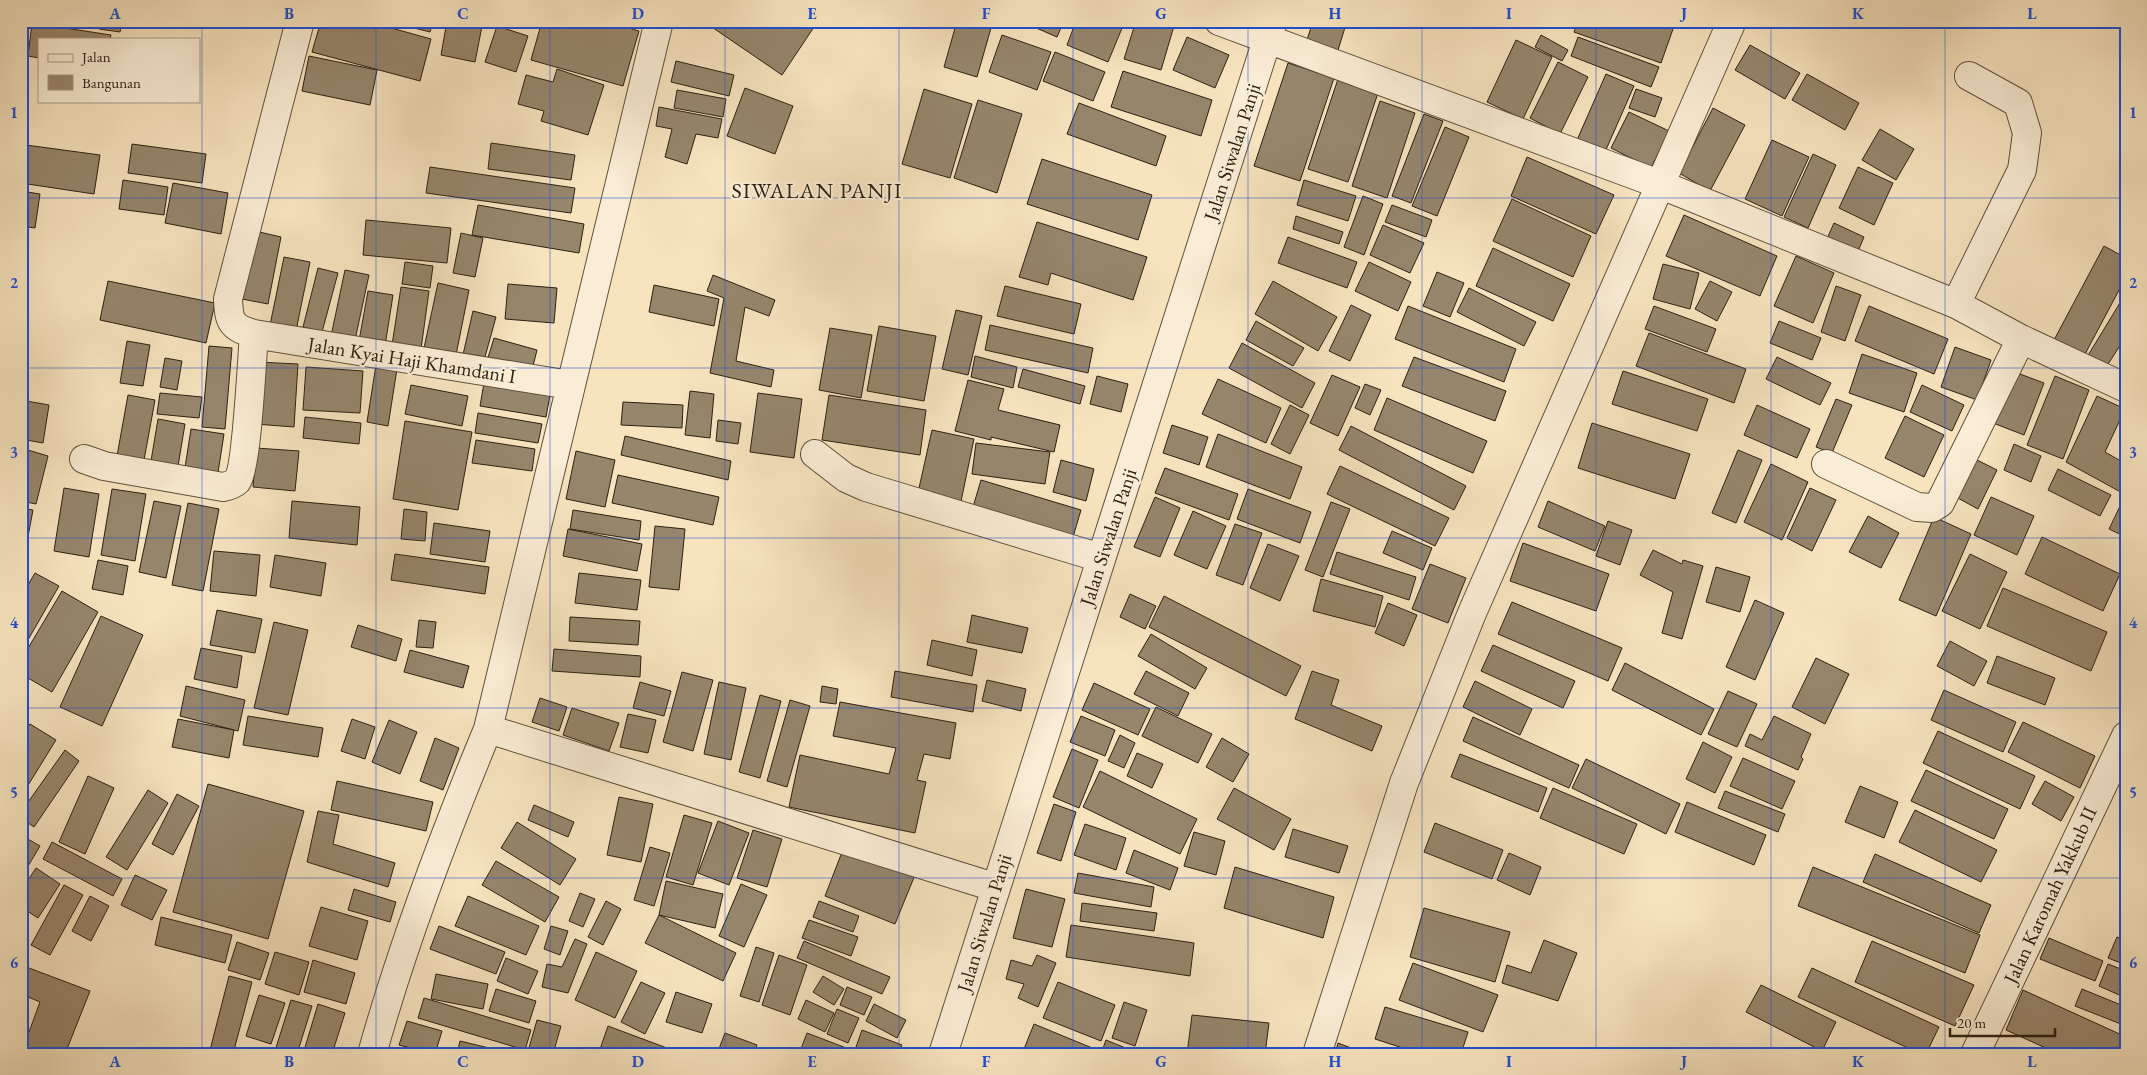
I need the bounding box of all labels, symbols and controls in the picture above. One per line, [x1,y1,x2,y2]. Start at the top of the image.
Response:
text: A [108,3,121,24]
text: B [284,3,294,24]
text: C [457,3,469,24]
text: D [632,3,644,24]
text: E [807,3,817,24]
text: F [982,3,991,24]
text: G [1155,3,1167,24]
text: H [1329,3,1342,24]
text: I [1506,3,1512,24]
text: J [1679,3,1687,24]
text: K [1852,3,1865,24]
text: L [2027,3,2037,24]
legend [38,38,200,102]
text: Jalan [80,47,111,66]
text: Bangunan [82,73,141,92]
street label: Jalan Siwalan Panji [1197,80,1266,226]
text: 1 [10,102,18,123]
text: 1 [2129,102,2137,123]
district label: SIWALAN PANJI [732,176,902,205]
text: 2 [10,272,19,293]
text: 2 [2129,272,2138,293]
street label: Jalan Kyai Haji Khamdani I [304,330,518,389]
text: 3 [10,442,18,463]
text: 3 [2129,442,2137,463]
street label: Jalan Siwalan Panji [1073,465,1142,611]
text: 4 [10,612,19,633]
text: 4 [2129,612,2138,633]
text: 5 [10,782,18,803]
text: 5 [2129,782,2137,803]
street label: Jalan Karomah Yakkub II [1997,802,2103,990]
street label: Jalan Siwalan Panji [950,851,1017,997]
text: 6 [10,952,19,973]
text: 6 [2129,952,2138,973]
scale bar [1950,1005,2054,1037]
text: 20 m [1957,1013,1986,1032]
text: A [108,1051,121,1072]
text: B [284,1051,294,1072]
text: C [457,1051,469,1072]
text: D [632,1051,644,1072]
text: E [807,1051,817,1072]
text: F [982,1051,991,1072]
text: G [1155,1051,1167,1072]
text: H [1329,1051,1342,1072]
text: I [1506,1051,1512,1072]
text: J [1679,1051,1687,1072]
text: K [1852,1051,1865,1072]
text: L [2027,1051,2037,1072]

